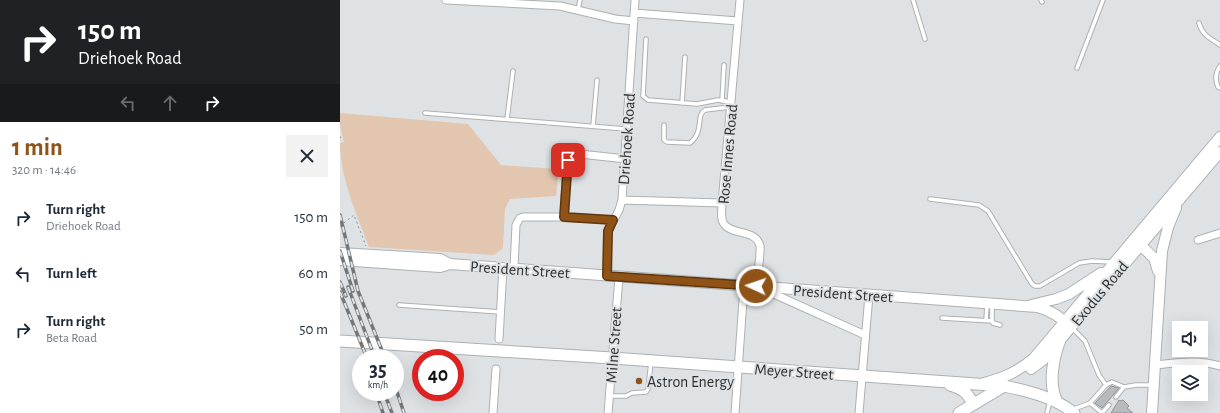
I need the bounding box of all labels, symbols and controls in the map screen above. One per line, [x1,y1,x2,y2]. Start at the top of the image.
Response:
icon: right [12,16,64,68]
text: 150 m [78,17,142,45]
text: Driehoek Road [78,50,182,68]
icon: left [117,92,139,114]
icon: ahead [159,92,181,114]
icon: right [201,92,223,114]
street label: Driehoek Road [616,93,638,186]
street label: Rose Innes Road [716,103,740,205]
button: close [286,135,328,177]
text: 1 min [12,136,63,160]
pin [551,143,585,177]
icon: arrive [557,149,579,171]
text: 320 m · 14:46 [12,164,76,177]
text: Turn right [46,202,105,217]
icon: right [12,207,34,229]
text: 150 m [294,210,328,225]
text: Driehoek Road [46,220,121,233]
street label: Exodus Road [1068,258,1131,329]
street label: President Street [470,259,570,281]
icon: left [12,263,34,285]
position arrow [735,265,777,307]
text: Turn left [46,266,97,281]
text: 60 m [299,266,328,281]
street label: President Street [793,283,893,305]
street label: Milne Street [603,306,625,384]
text: Turn right [46,314,105,329]
icon: right [12,319,34,341]
map controls [1172,321,1208,401]
button: sound [1172,321,1208,357]
text: 50 m [299,322,328,337]
text: Beta Road [46,332,97,345]
speed limit sign: 40 [412,349,464,401]
text: 35 [369,360,387,380]
street label: Meyer Street [754,361,834,384]
button: layers [1172,365,1208,401]
place label: Astron Energy [647,374,734,391]
marker: Astron Energy [634,376,644,386]
text: km/h [368,380,388,390]

